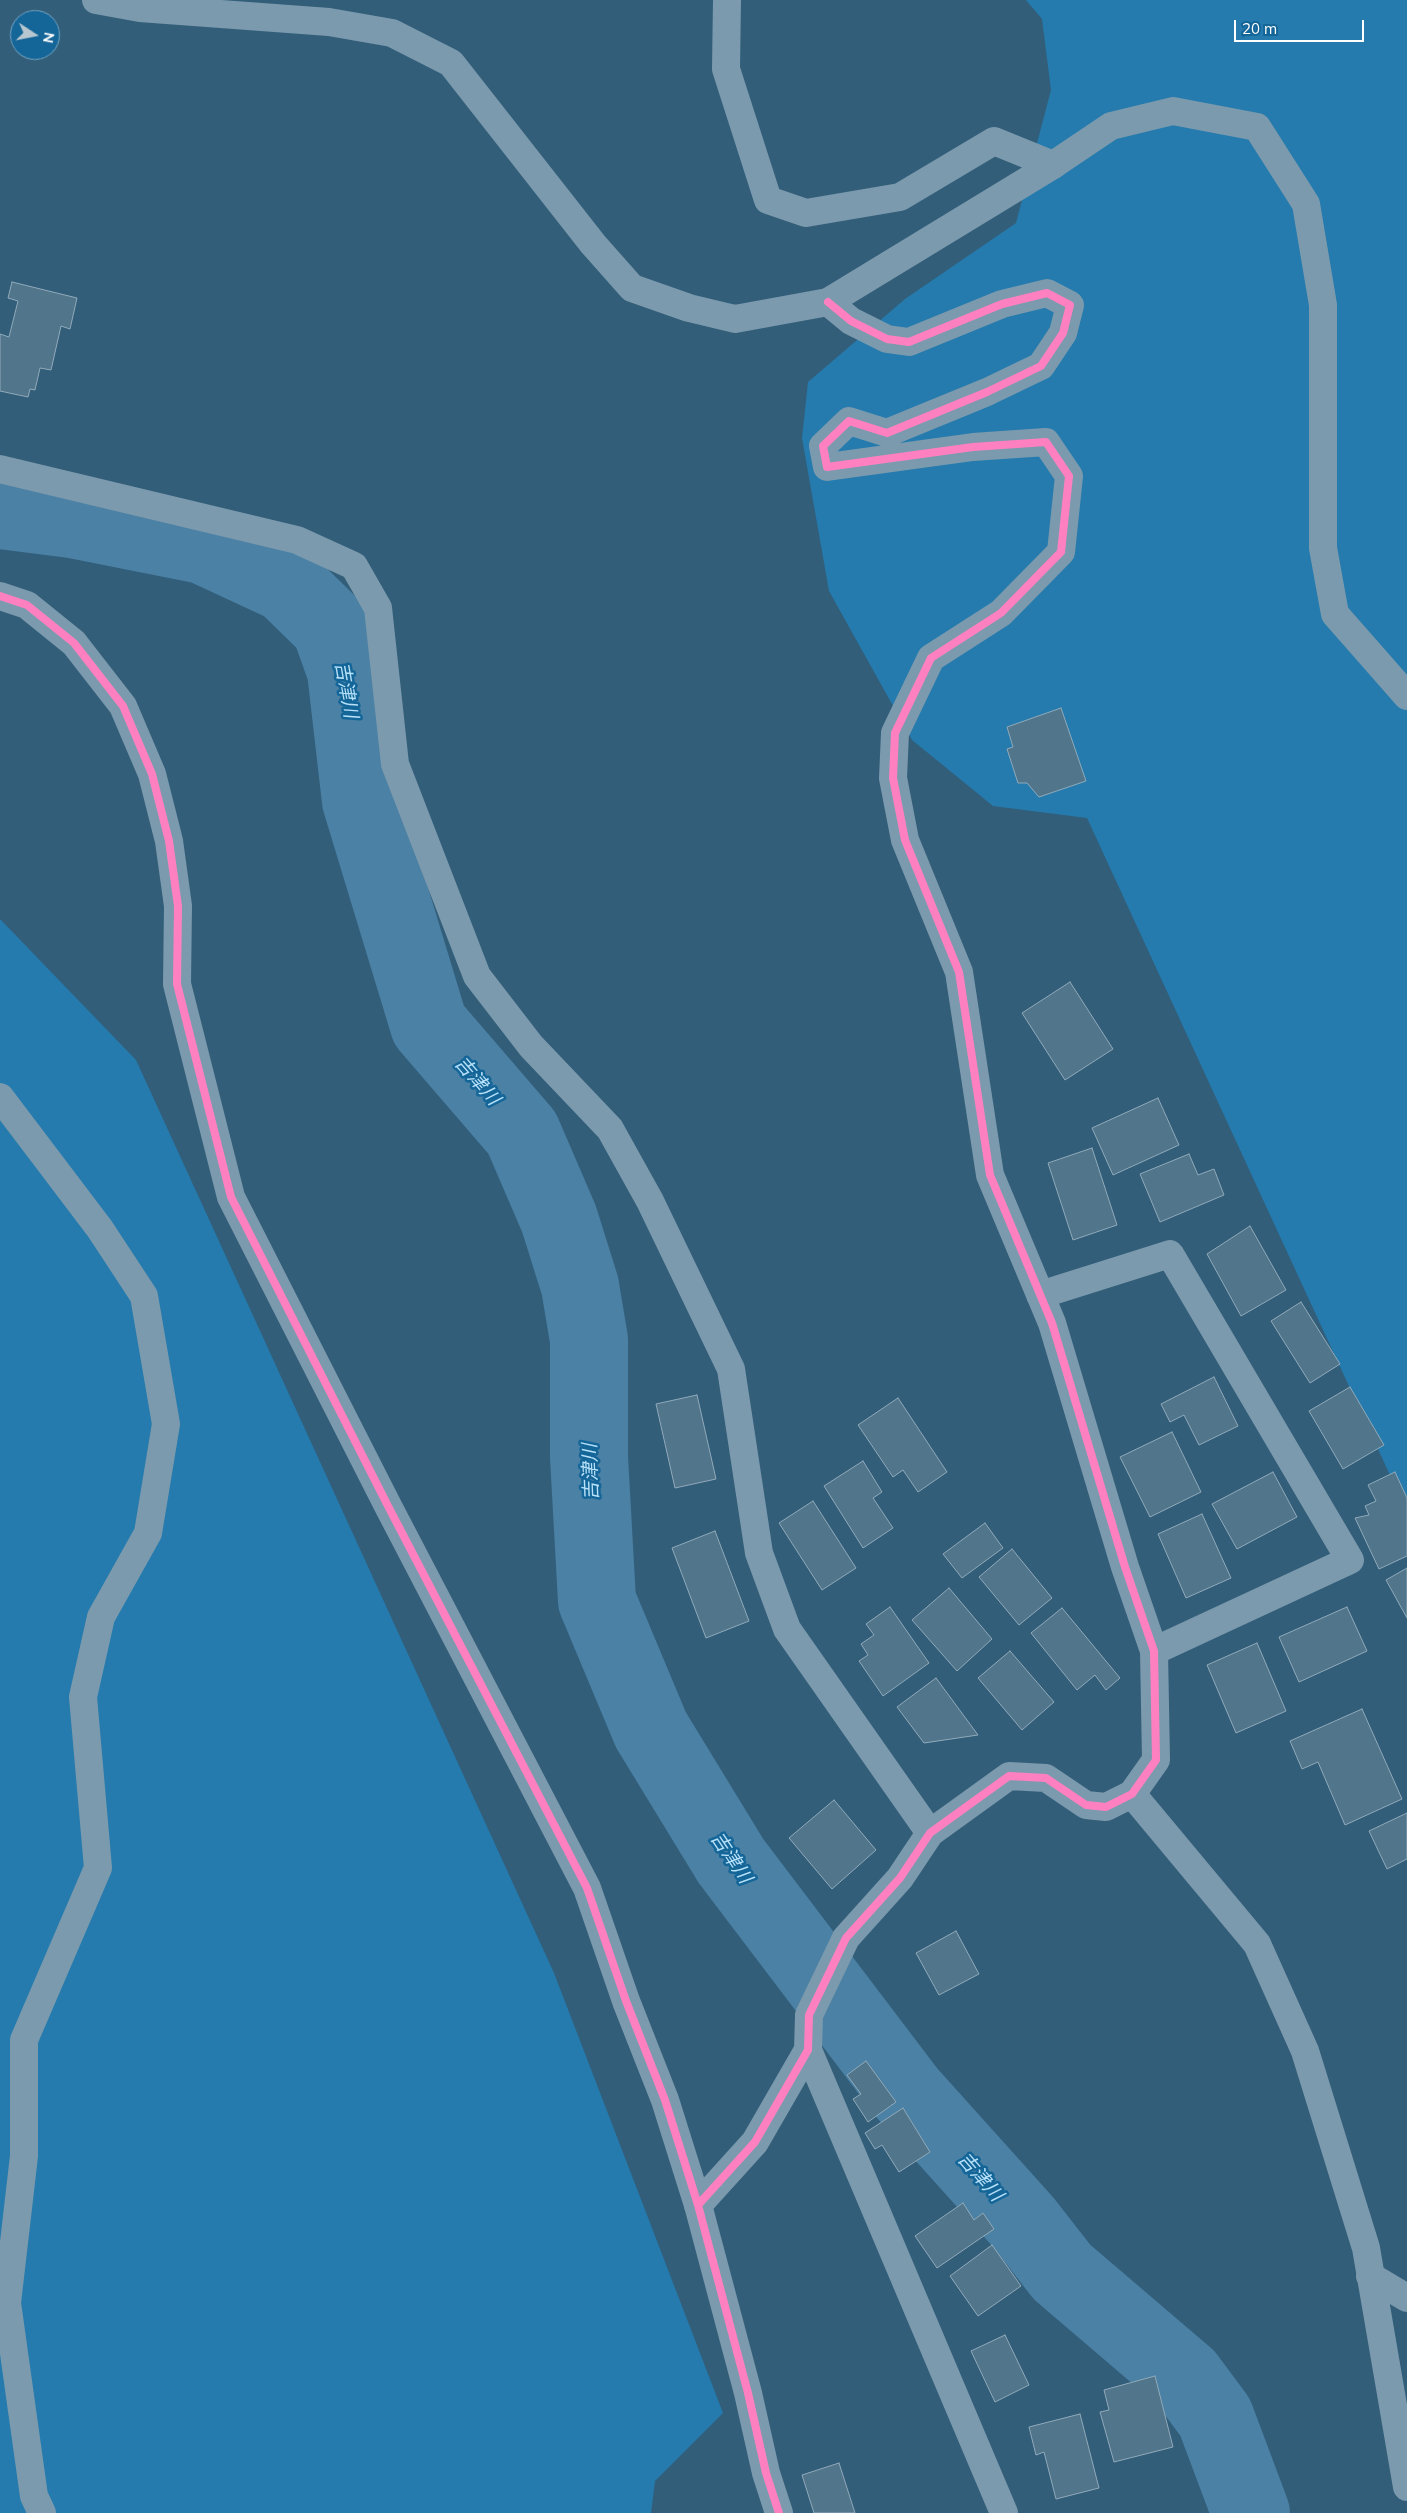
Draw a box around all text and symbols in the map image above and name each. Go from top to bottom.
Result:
north arrow [10,10,60,60]
scale bar [1237,10,1367,42]
text: 20 m [1242,19,1277,38]
text: N [39,31,59,45]
water label: 吉津川 [330,660,362,720]
water label: 吉津川 [450,1052,504,1110]
water label: 吉津川 [579,1443,603,1501]
water label: 吉津川 [706,1828,756,1888]
water label: 吉津川 [953,2148,1007,2206]

